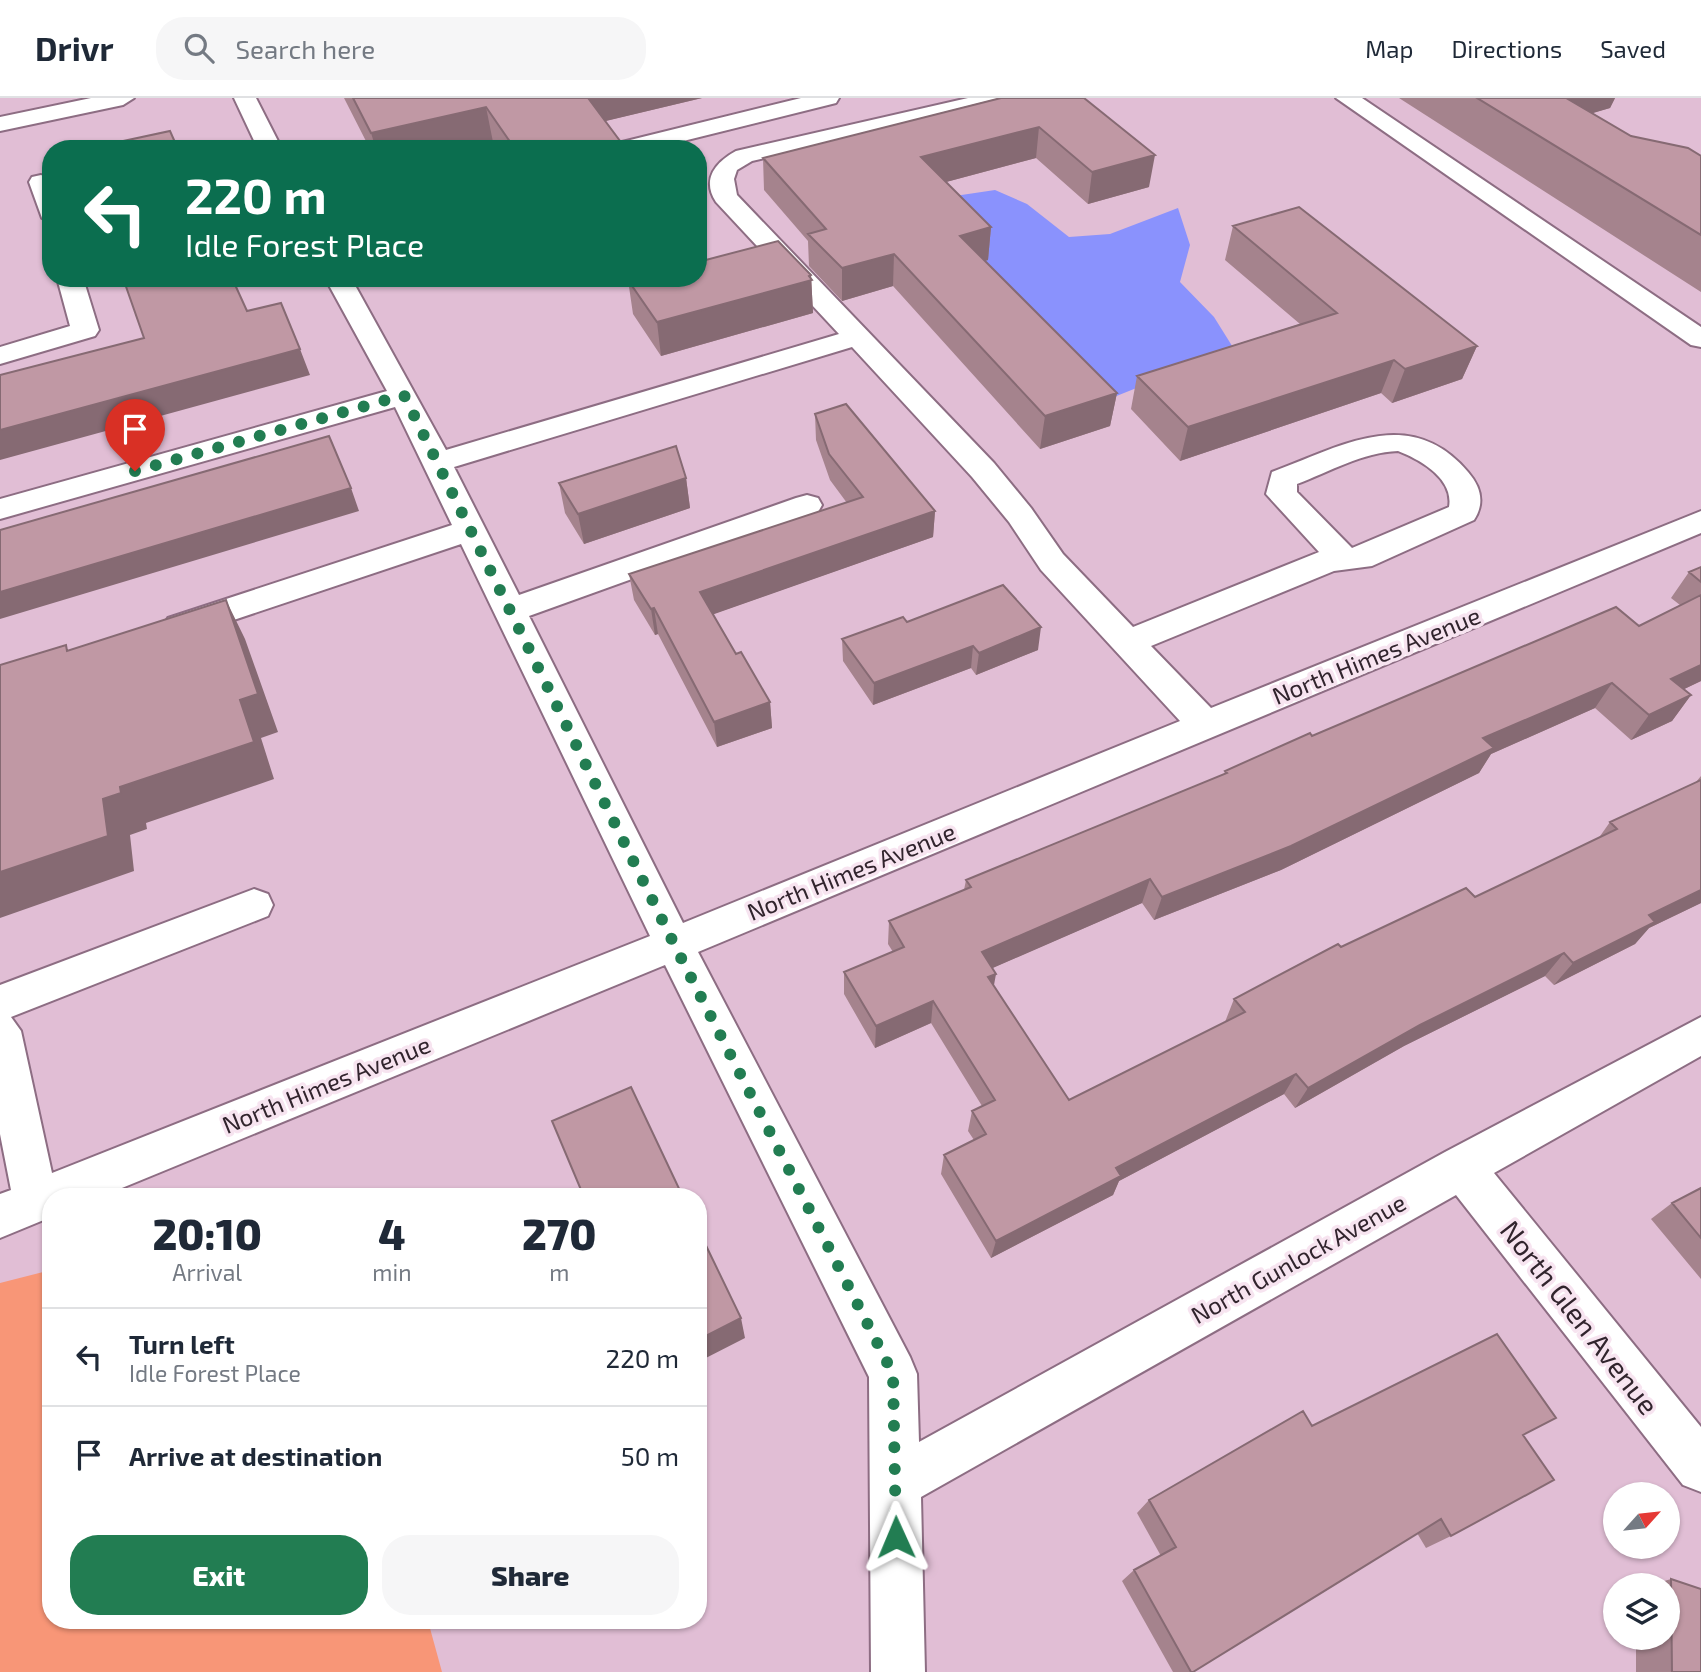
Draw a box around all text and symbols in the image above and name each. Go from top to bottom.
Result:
search box [156,17,646,80]
text: Drivr [35,28,114,68]
icon: search [180,29,218,67]
text: Search here [236,33,375,64]
text: Map [1365,34,1413,63]
text: Directions [1451,34,1562,63]
text: Saved [1600,34,1666,63]
text: 220 m [185,165,327,224]
icon: left [70,168,161,259]
text: Idle Forest Place [185,225,424,263]
pin [105,399,165,471]
icon: arrive [116,410,154,448]
street label: North Himes Avenue [1268,600,1484,710]
street label: North Himes Avenue [743,816,959,926]
street label: North Himes Avenue [218,1029,434,1139]
street label: North Gunlock Avenue [1186,1187,1410,1329]
text: 20:10 [153,1208,262,1258]
text: 4 [378,1208,406,1258]
text: 270 [522,1208,596,1258]
street label: North Glen Avenue [1494,1213,1666,1421]
text: Arrival [172,1258,242,1286]
text: min [372,1258,412,1286]
text: m [549,1258,569,1286]
text: Turn left [129,1328,235,1359]
icon: left [70,1338,108,1376]
text: 220 m [606,1342,679,1373]
text: Idle Forest Place [129,1359,301,1387]
icon: arrive [70,1436,108,1474]
text: Arrive at destination [129,1440,382,1471]
text: 50 m [621,1440,679,1471]
north arrow [1603,1482,1680,1559]
map controls [1603,1482,1680,1650]
position arrow [859,1500,933,1574]
button: Exit [70,1535,368,1615]
button: Share [382,1535,679,1615]
button: layers [1603,1573,1680,1650]

